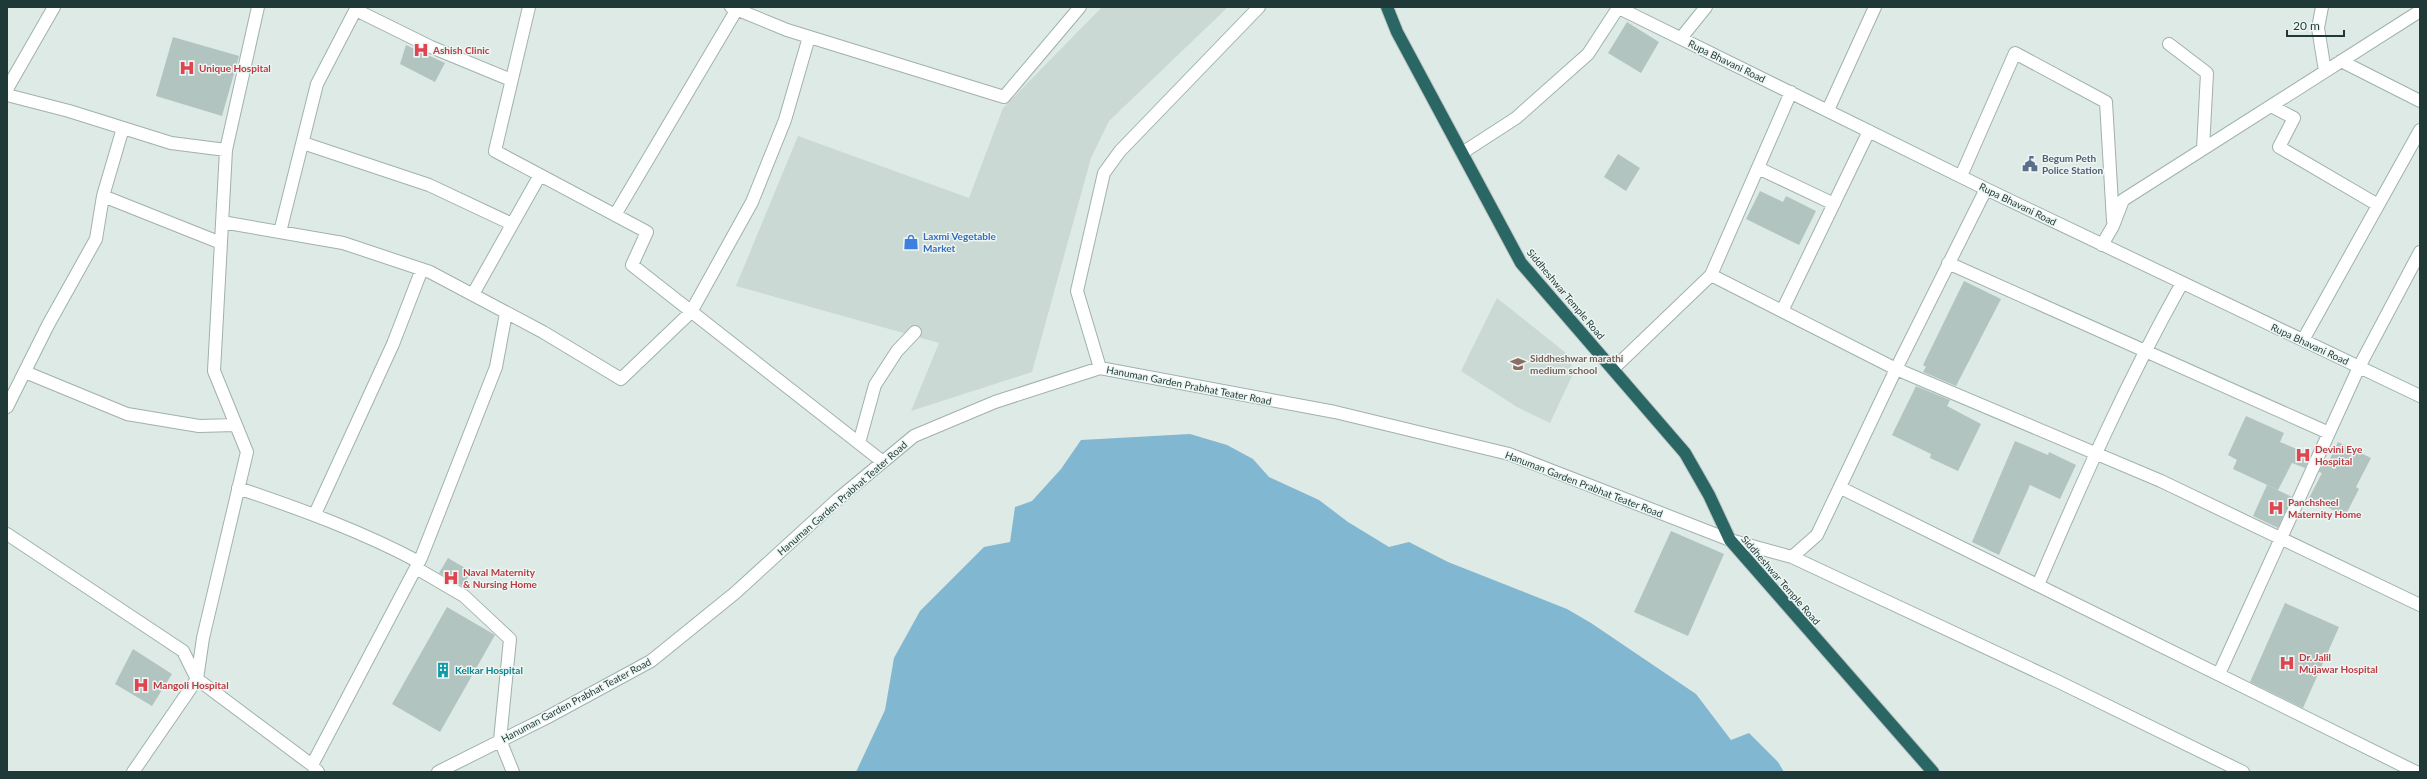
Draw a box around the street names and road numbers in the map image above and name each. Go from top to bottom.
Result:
street label: Rupa Bhavani Road [1686,37,1768,85]
street label: Rupa Bhavani Road [1977,180,2059,228]
street label: Siddheshwar Temple Road [1525,246,1607,342]
street label: Rupa Bhavani Road [2269,321,2351,367]
street label: Hanuman Garden Prabhat Teater Road [1105,363,1273,407]
street label: Hanuman Garden Prabhat Teater Road [775,438,909,558]
street label: Hanuman Garden Prabhat Teater Road [1503,448,1665,520]
street label: Siddheshwar Temple Road [1739,533,1823,627]
street label: Hanuman Garden Prabhat Teater Road [499,655,653,745]

